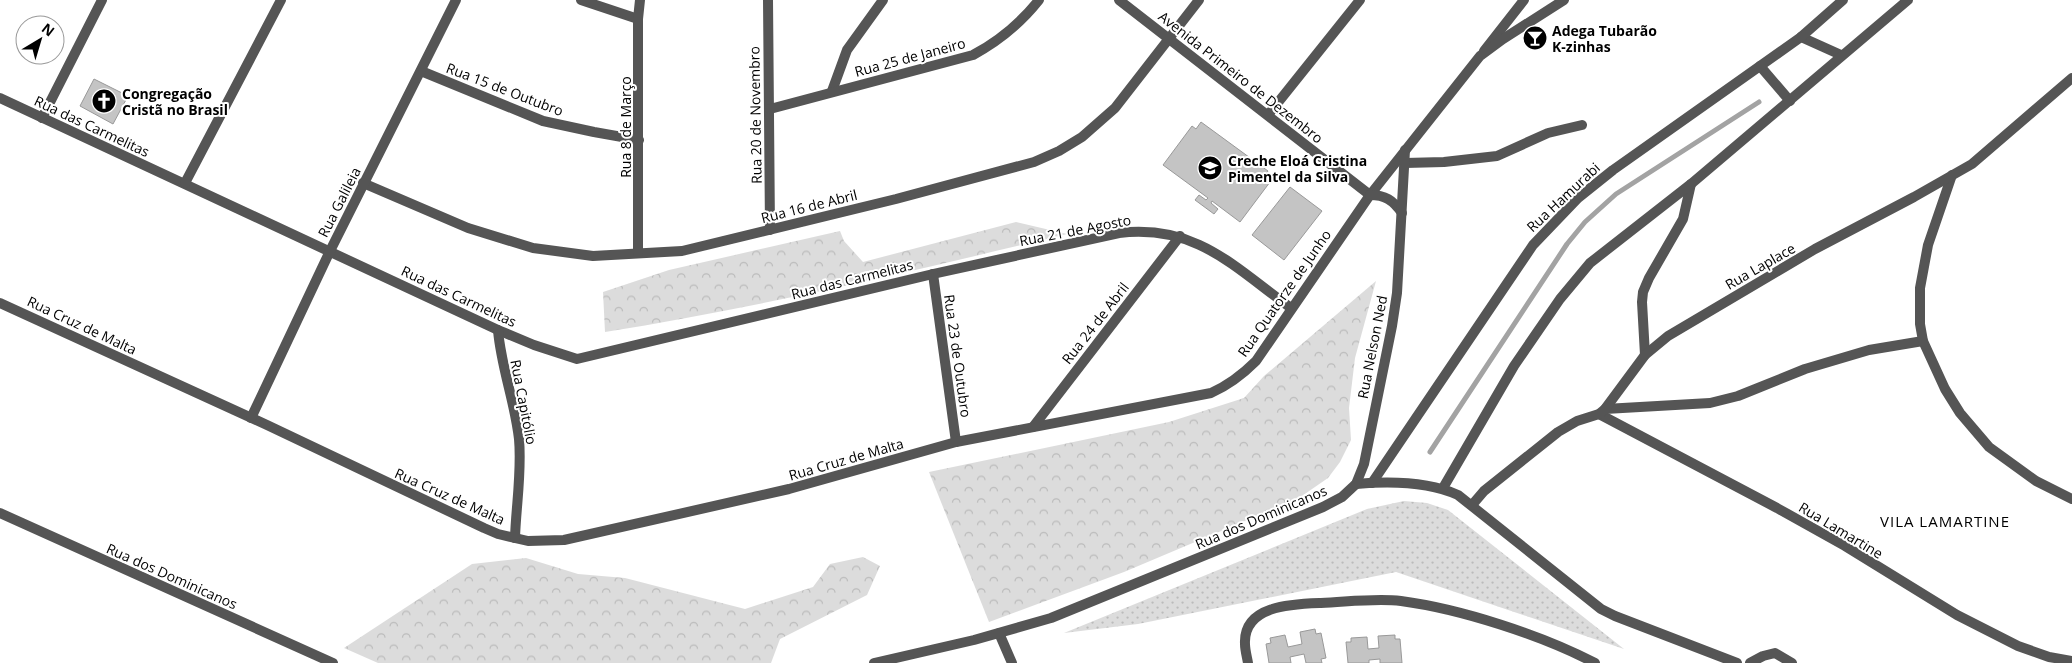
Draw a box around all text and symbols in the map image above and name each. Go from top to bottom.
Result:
street label: Avenida Primeiro de Dezembro [1155,7,1327,147]
north arrow [15,15,65,65]
text: N [38,18,59,40]
place label: Adega Tubarão K-zinhas [1552,21,1657,56]
bar icon: Adega Tubarão K-zinhas [1522,25,1548,51]
street label: Rua 25 de Janeiro [852,33,968,81]
street label: Rua 20 de Novembro [744,46,766,184]
street label: Rua 15 de Outubro [444,58,566,120]
street label: Rua 8 de Março [616,76,635,178]
place label: Congregação Cristã no Brasil [122,84,228,119]
church icon: Congregação Cristã no Brasil [91,88,117,114]
street label: Rua das Carmelitas [31,91,153,161]
place label: Creche Eloá Cristina Pimentel da Silva [1228,151,1367,186]
school or university icon: Creche Eloá Cristina Pimentel da Silva [1197,155,1223,181]
street label: Rua Hamurabi [1522,158,1604,236]
street label: Rua Galileia [313,164,365,240]
street label: Rua 16 de Abril [759,185,859,227]
street label: Rua 21 de Agosto [1018,210,1132,250]
street label: Rua Quatorze de Junho [1233,226,1335,360]
street label: Rua Laplace [1721,238,1799,294]
street label: Rua das Carmelitas [789,255,915,303]
street label: Rua das Carmelitas [398,261,520,331]
street label: Rua 24 de Abril [1057,278,1133,368]
street label: Rua Cruz de Malta [24,291,140,359]
street label: Rua 23 de Outubro [940,293,976,419]
street label: Rua Nelson Ned [1353,294,1391,400]
street label: Rua Capitólio [506,358,542,446]
street label: Rua Cruz de Malta [786,434,906,484]
street label: Rua Cruz de Malta [392,463,508,529]
street label: Rua dos Dominicanos [1192,481,1330,553]
street label: Rua Lamartine [1795,497,1887,563]
district label: VILA LAMARTINE [1880,511,2010,531]
street label: Rua dos Dominicanos [104,539,241,614]

